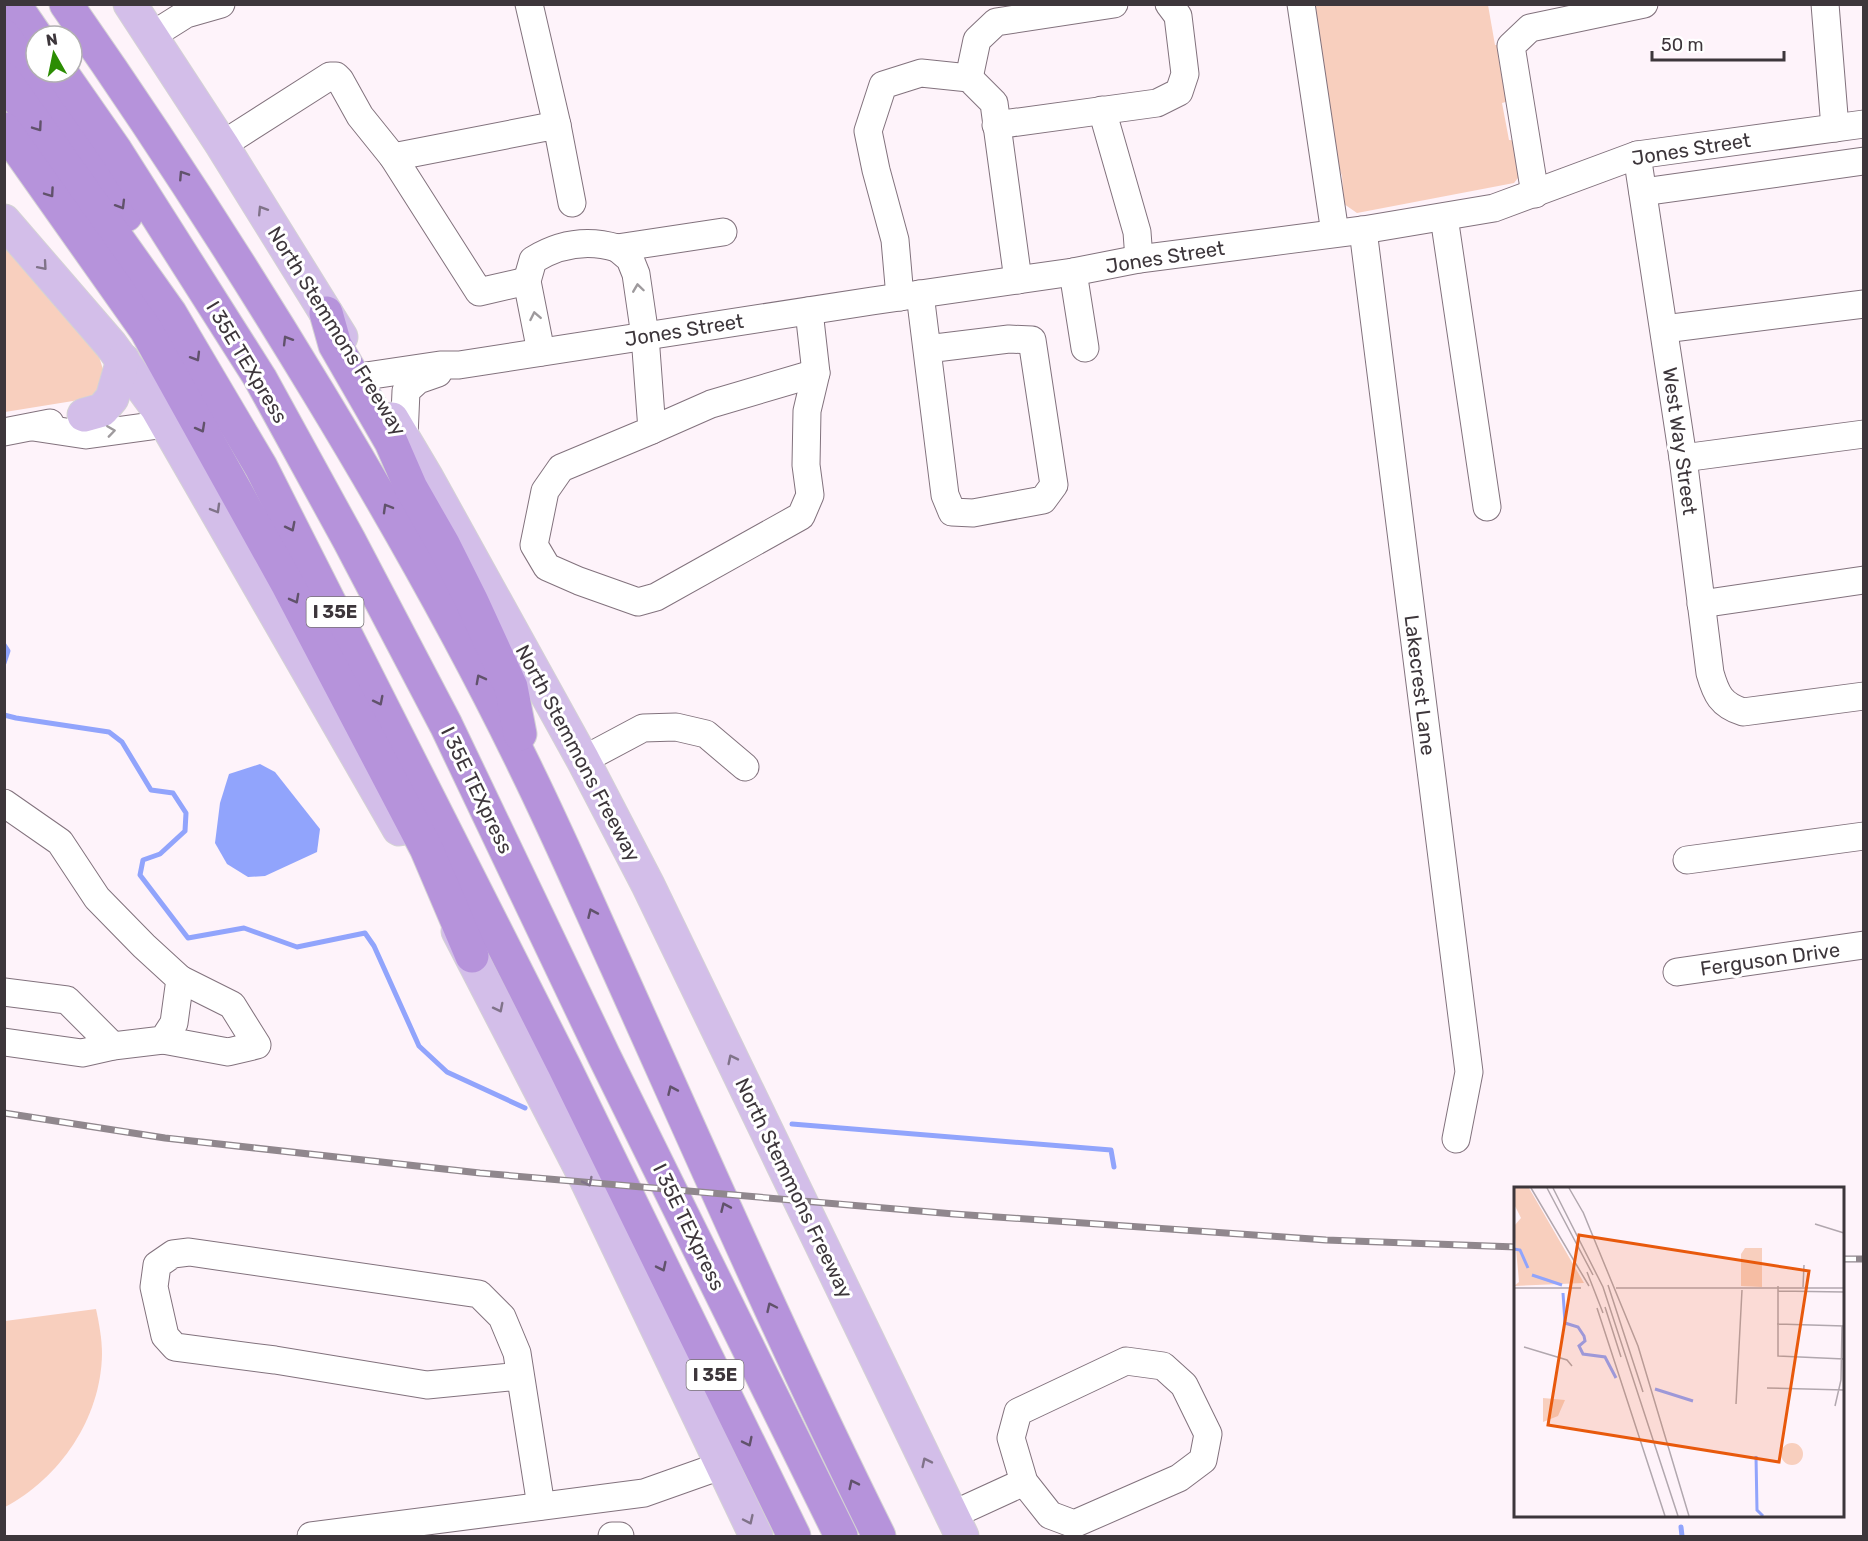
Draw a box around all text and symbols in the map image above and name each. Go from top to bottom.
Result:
north arrow [24,24,84,84]
scale bar [1652,24,1784,62]
text: N [45,29,59,50]
text: 50 m [1661,34,1704,56]
one-way arrow [31,120,42,131]
street label: Jones Street [1630,128,1753,170]
one-way arrow [179,171,190,182]
one-way arrow [43,187,54,198]
one-way arrow [113,199,125,209]
one-way arrow [258,206,270,216]
street label: North Stemmons Freeway [263,222,411,440]
street label: Jones Street [1104,236,1227,278]
one-way arrow [36,259,47,270]
one-way arrow [633,284,645,293]
street label: I 35E TEXpress [201,297,293,427]
street label: Jones Street [623,309,746,351]
one-way arrow [529,312,542,322]
one-way arrow [283,336,295,346]
one-way arrow [188,351,200,361]
street label: West Way Street [1658,366,1702,517]
one-way arrow [193,422,205,432]
one-way arrow [107,426,116,438]
one-way arrow [209,503,220,514]
one-way arrow [382,504,394,514]
one-way arrow [284,520,296,531]
one-way arrow [288,593,299,603]
road number: I 35E [306,597,364,627]
street label: Lakecrest Lane [1399,613,1441,757]
street label: North Stemmons Freeway [511,640,645,866]
one-way arrow [476,675,487,685]
one-way arrow [372,694,384,705]
street label: I 35E TEXpress [436,723,518,857]
one-way arrow [587,908,599,919]
street label: Ferguson Drive [1699,937,1841,981]
one-way arrow [492,1002,503,1013]
one-way arrow [728,1055,740,1066]
street label: North Stemmons Freeway [730,1074,858,1302]
one-way arrow [667,1086,679,1097]
street label: I 35E TEXpress [648,1160,730,1294]
one-way arrow [580,1176,592,1187]
inset map [1514,1187,1844,1517]
one-way arrow [720,1203,732,1214]
one-way arrow [655,1260,666,1271]
one-way arrow [766,1303,778,1314]
road number: I 35E [686,1360,744,1390]
one-way arrow [740,1435,752,1446]
one-way arrow [922,1458,934,1469]
one-way arrow [849,1480,860,1490]
one-way arrow [741,1513,753,1524]

